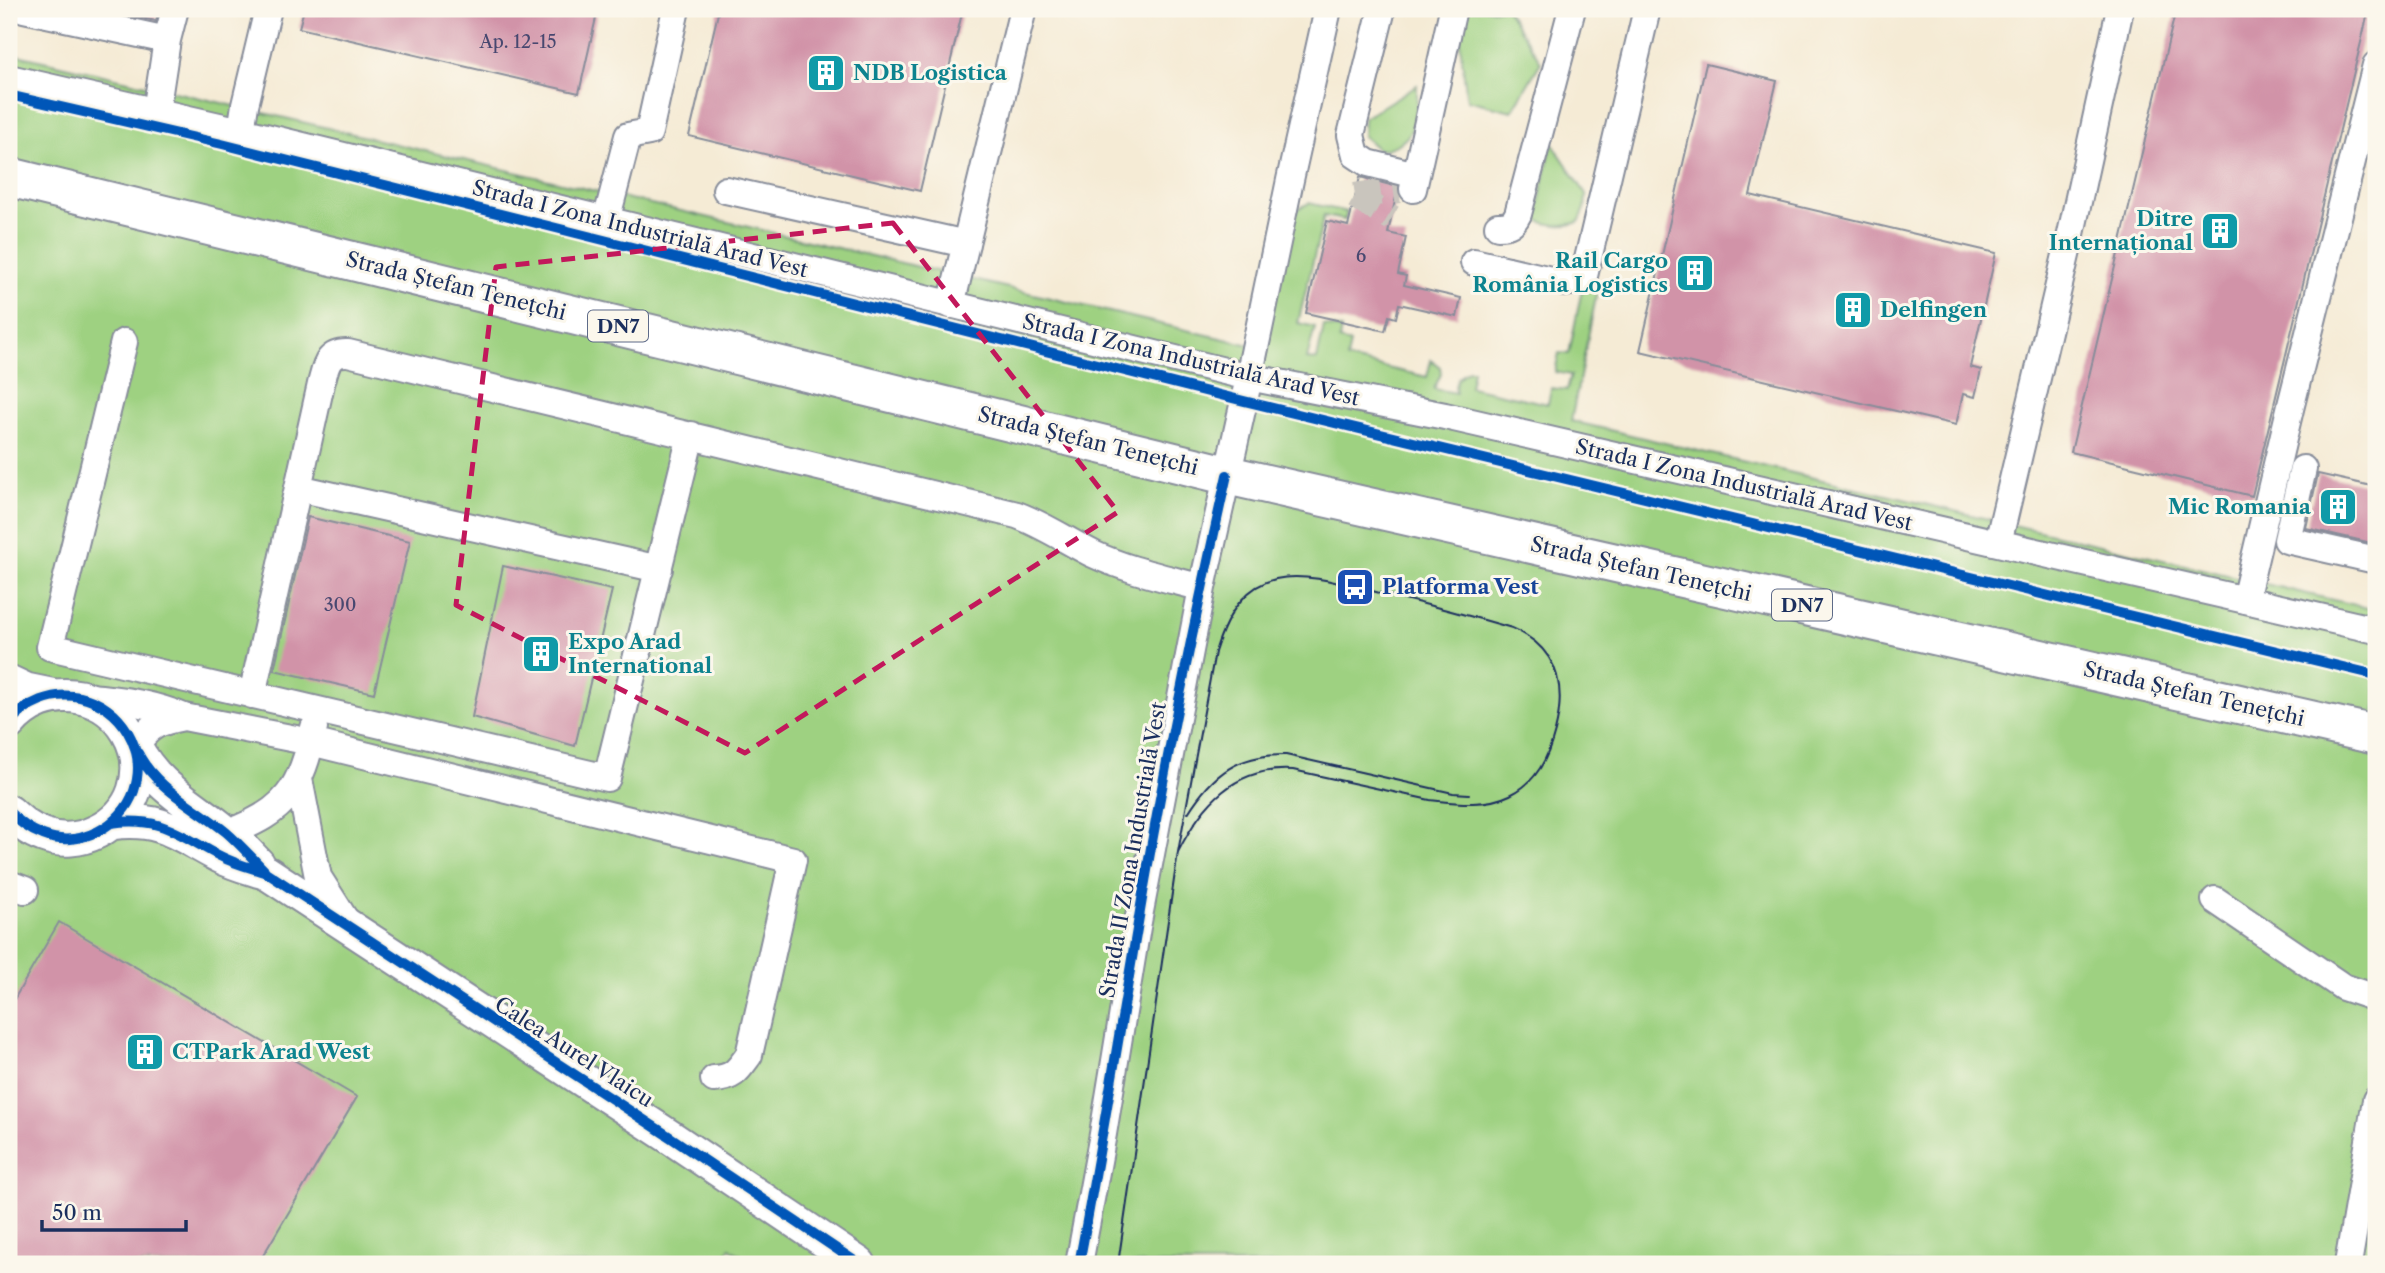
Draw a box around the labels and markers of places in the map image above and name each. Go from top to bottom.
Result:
building icon: NDB Logistica [805,52,847,94]
place label: NDB Logistica [853,60,1008,85]
place label: Ditre Internațional [2049,206,2193,256]
building icon: Ditre Internațional [2199,210,2241,252]
place label: Rail Cargo România Logistics [1472,248,1668,297]
building icon: Rail Cargo România Logistics [1674,252,1716,294]
building icon: Delfingen [1832,289,1874,331]
place label: Delfingen [1880,297,1988,322]
building icon: Mic Romania [2317,486,2359,528]
place label: Mic Romania [2168,494,2312,519]
bus stop icon: Platforma Vest [1334,566,1376,608]
place label: Platforma Vest [1382,574,1539,599]
place label: Expo Arad International [568,629,712,678]
building icon: Expo Arad International [520,633,562,675]
building icon: CTPark Arad West [124,1031,166,1073]
place label: CTPark Arad West [172,1039,371,1064]

